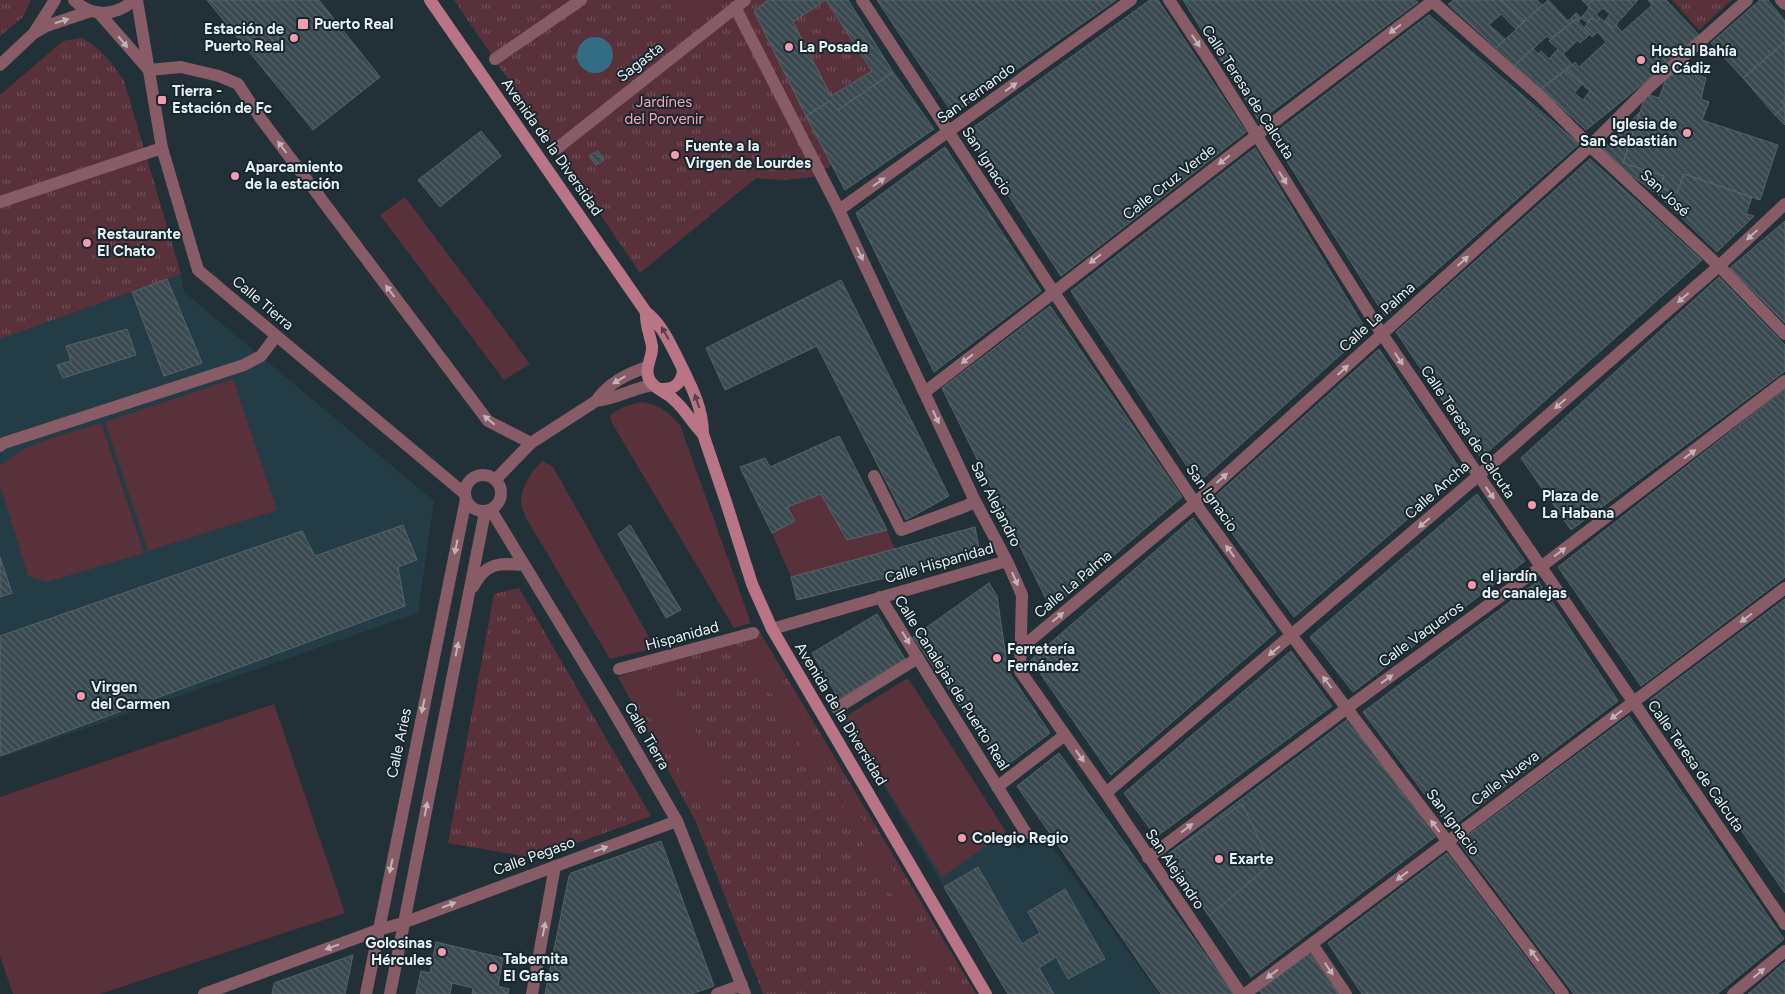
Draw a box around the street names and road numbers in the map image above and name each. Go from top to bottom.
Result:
street label: Calle Teresa de Calcuta [1198,22,1298,162]
street label: Sagasta [613,38,667,86]
street label: San Fernando [933,58,1019,127]
street label: Avenida de la Diversidad [498,75,606,219]
street label: San Ignacio [958,123,1016,199]
street label: Calle Cruz Verde [1119,140,1219,224]
street label: San José [1637,166,1693,220]
street label: Calle Tierra [229,272,297,334]
street label: Calle La Palma [1335,278,1419,356]
street label: Calle Teresa de Calcuta [1417,362,1519,502]
street label: Calle Ancha [1401,457,1473,523]
street label: San Alejandro [967,458,1025,550]
street label: San Ignacio [1182,461,1242,535]
street label: Calle Hispanidad [883,539,995,587]
street label: Calle La Palma [1030,546,1116,622]
street label: Calle Canalejas de Puerto Real [891,592,1013,774]
street label: Calle Vaqueros [1375,597,1467,671]
street label: Hispanidad [643,618,721,654]
street label: Avenida de la Diversidad [791,639,891,789]
street label: Calle Teresa de Calcuta [1644,697,1748,835]
street label: Calle Tierra [621,699,673,773]
street label: Calle Aries [383,706,415,780]
street label: Calle Nueva [1468,747,1542,809]
street label: San Ignacio [1422,785,1484,859]
street label: San Alejandro [1141,825,1209,913]
street label: Calle Pegaso [491,833,578,879]

